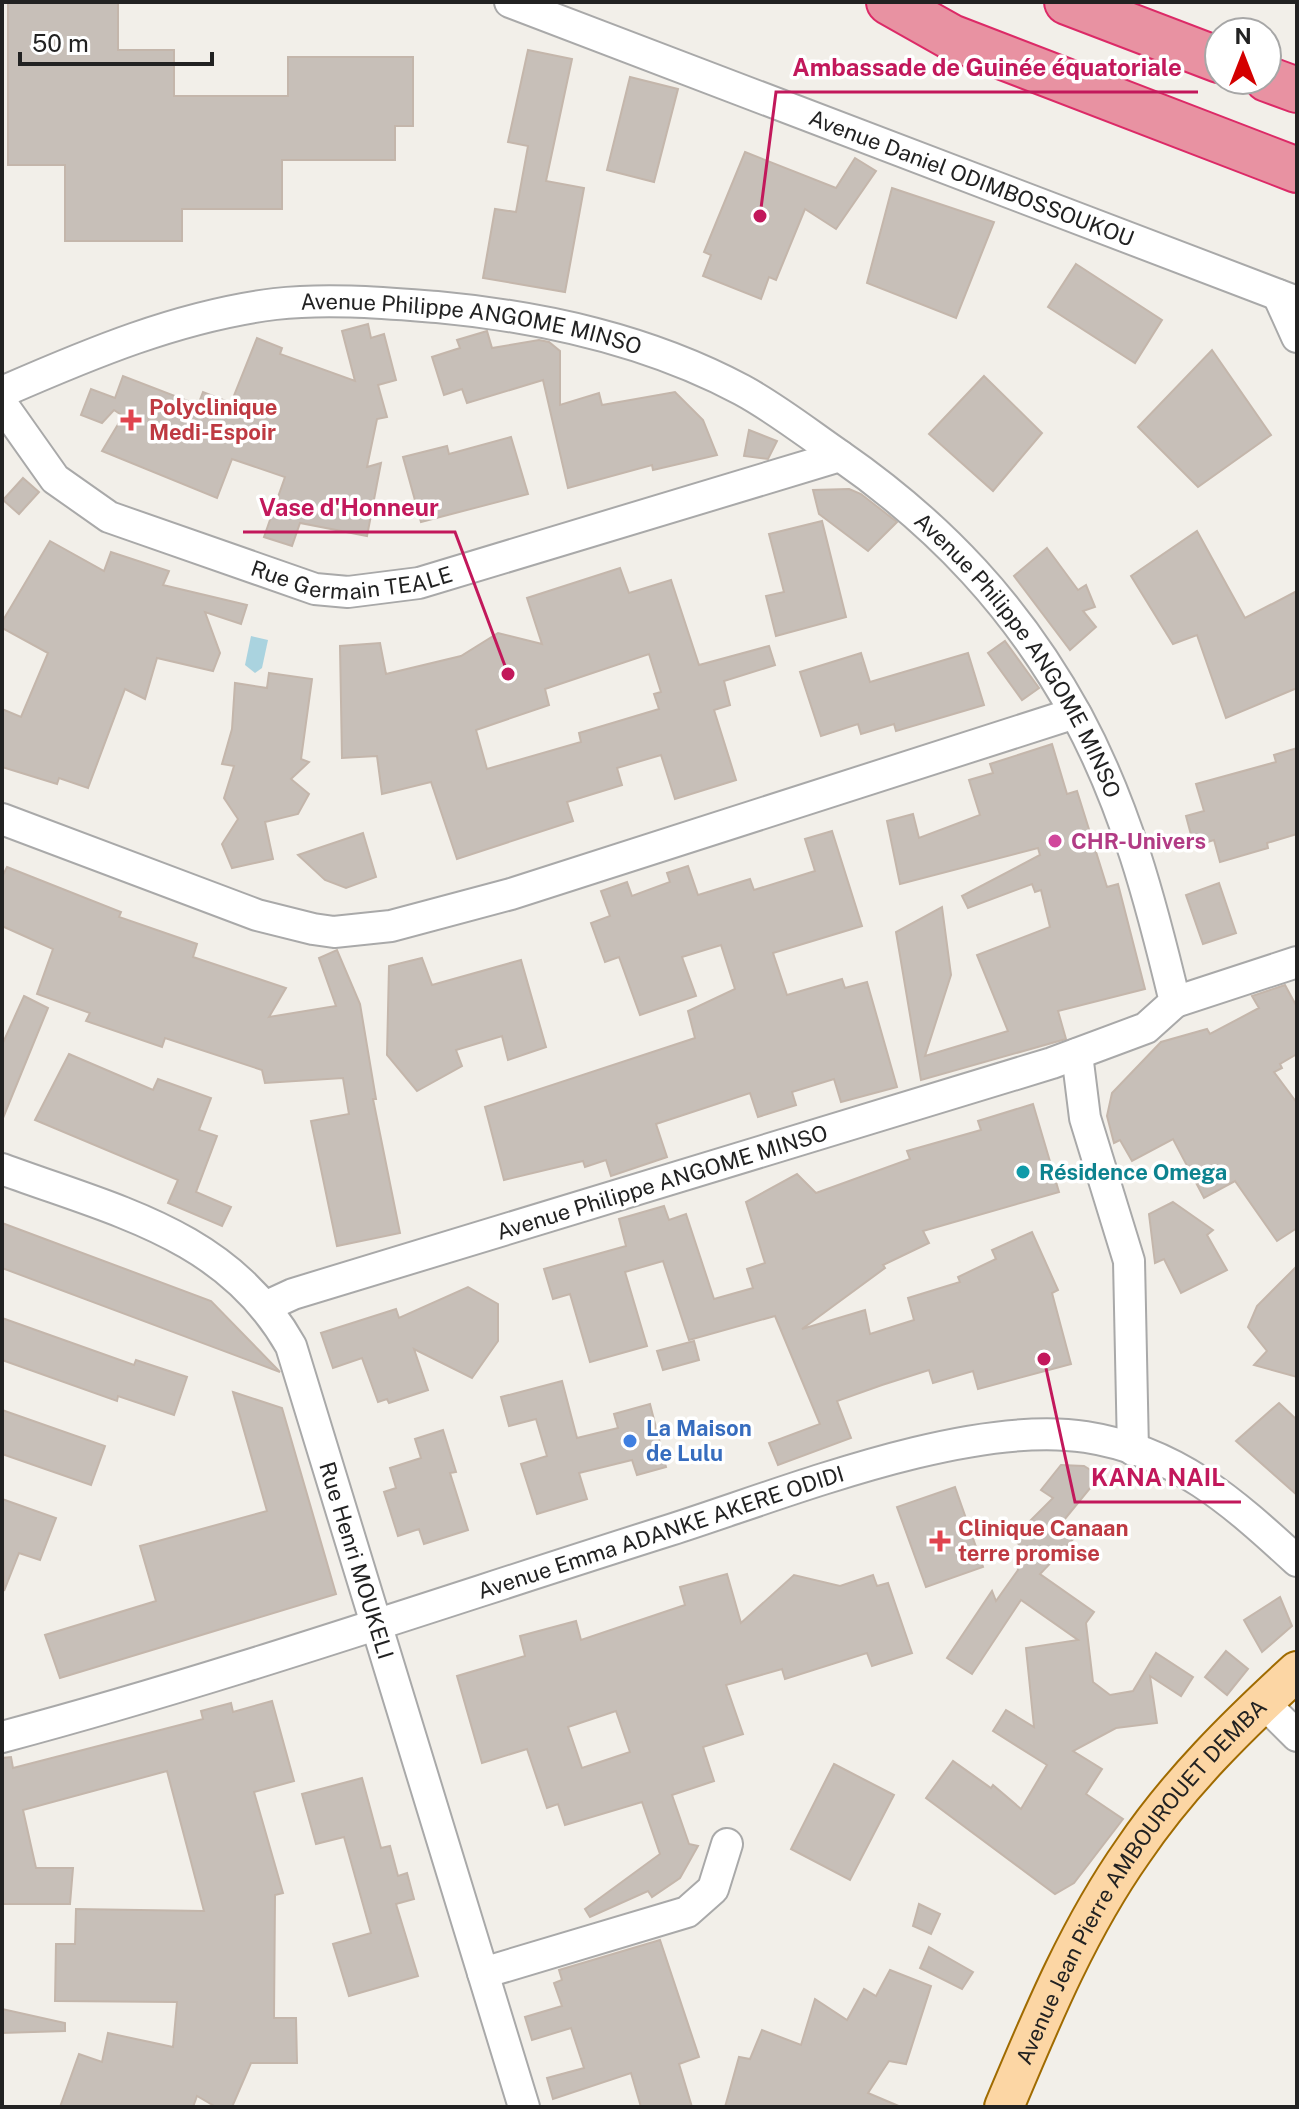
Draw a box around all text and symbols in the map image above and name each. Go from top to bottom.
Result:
scale bar [20,16,212,66]
north arrow [1203,16,1283,96]
text: N [1234,23,1252,49]
text: 50 m [32,29,89,57]
callout: Ambassade de Guinée équatoriale [776,44,1198,92]
text: Ambassade de Guinée équatoriale [792,53,1182,81]
street label: Avenue Daniel ODIMBOSSOUKOU [805,104,1138,252]
street label: Avenue Philippe ANGOME MINSO [300,288,645,360]
place label: Polyclinique Medi-Espoir [149,394,277,445]
marker: Polyclinique Medi-Espoir [120,409,142,431]
callout: Vase d'Honneur [243,484,455,532]
text: Vase d'Honneur [259,493,439,521]
street label: Avenue Philippe ANGOME MINSO [909,507,1126,802]
street label: Rue Germain TEALE [247,555,455,605]
place label: CHR-Univers [1071,828,1206,854]
marker: CHR-Univers [1046,832,1064,850]
street label: Avenue Philippe ANGOME MINSO [493,1119,831,1245]
place label: Résidence Omega [1039,1159,1227,1185]
marker: Résidence Omega [1014,1163,1032,1181]
place label: La Maison de Lulu [646,1415,752,1466]
marker: La Maison de Lulu [621,1432,639,1450]
callout: KANA NAIL [1075,1454,1241,1502]
street label: Rue Henri MOUKELI [314,1459,399,1662]
street label: Avenue Emma ADANKE AKERE ODIDI [474,1460,847,1604]
text: KANA NAIL [1091,1463,1225,1491]
place label: Clinique Canaan terre promise [958,1515,1129,1566]
marker: Clinique Canaan terre promise [929,1530,951,1552]
street label: Avenue Jean Pierre AMBOUROUET DEMBA [1010,1694,1272,2068]

